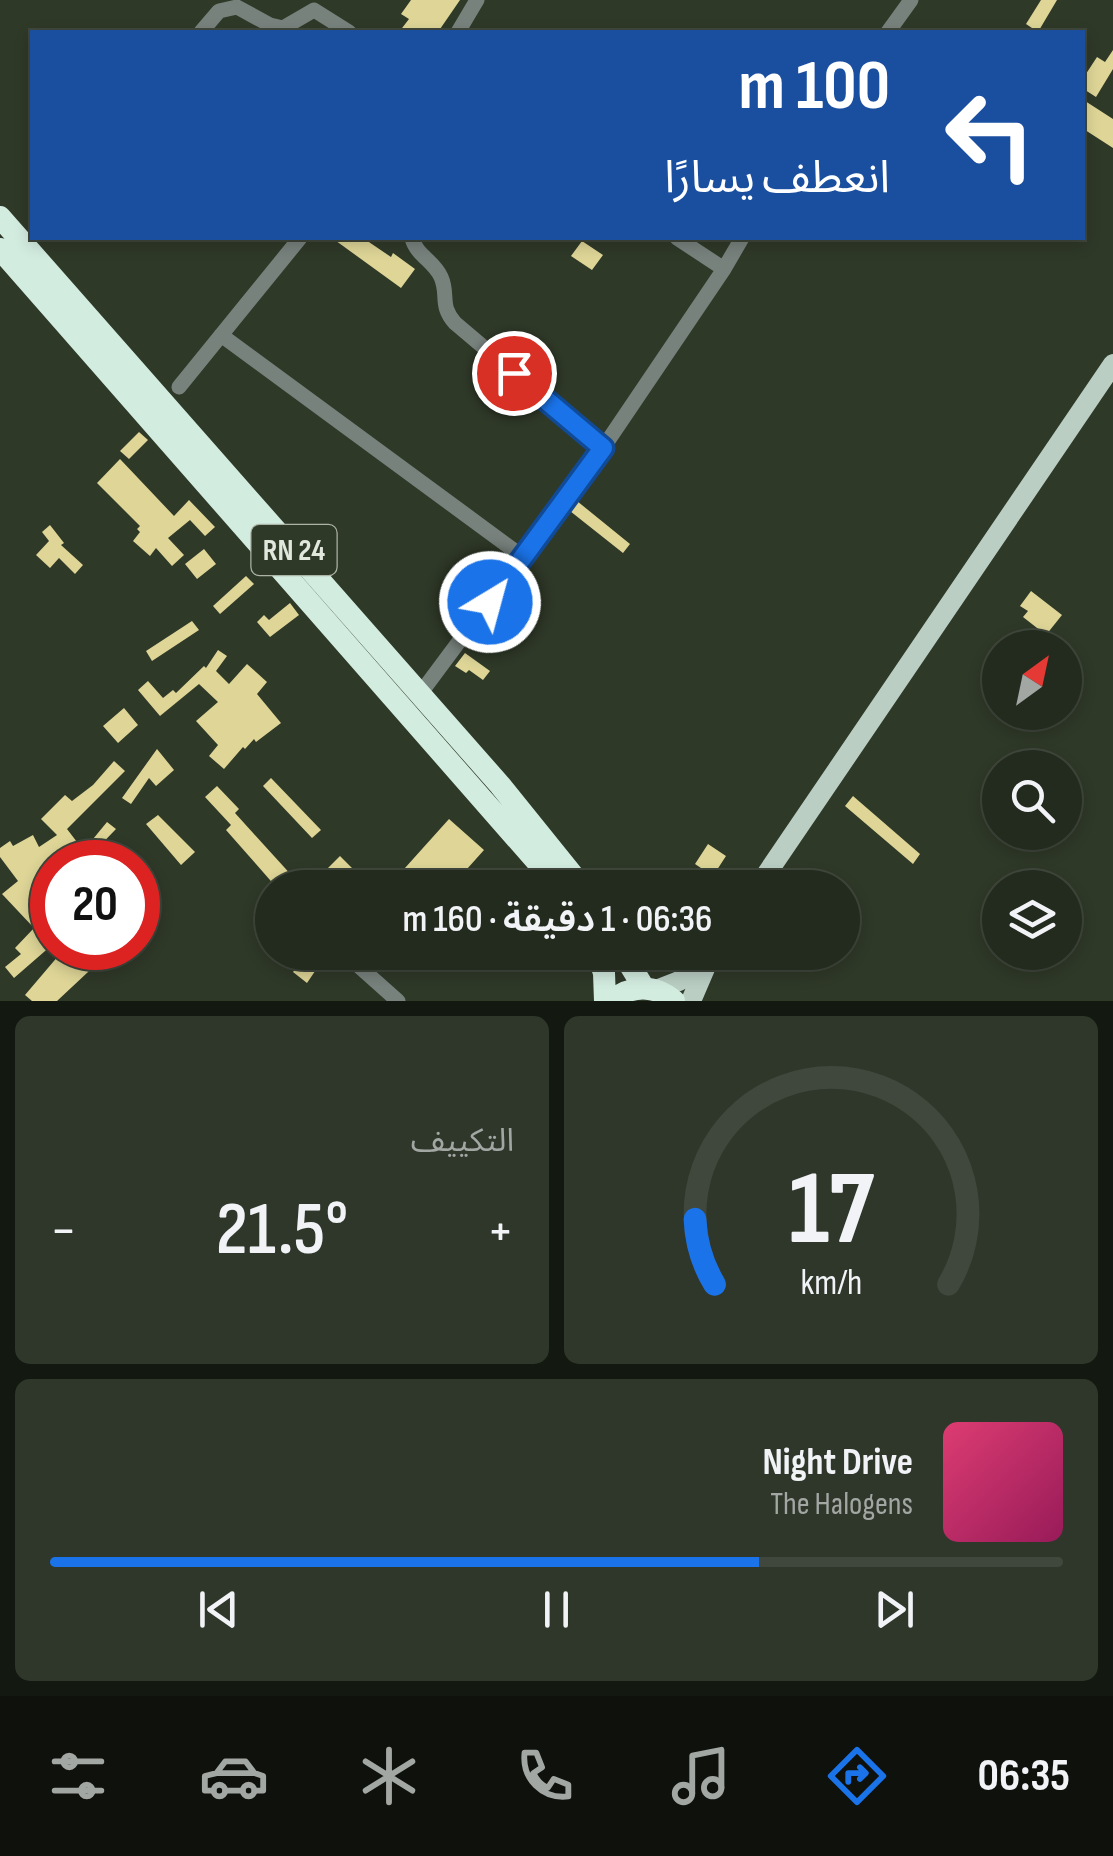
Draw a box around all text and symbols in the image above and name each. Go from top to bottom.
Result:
text: 100 m [739,45,890,129]
icon: left [925,70,1055,200]
text: انعطف يسارًا [664,151,890,206]
pin [472,331,557,416]
icon: arrive [487,346,542,401]
road number: RN 24 [252,525,336,575]
position arrow [438,550,542,654]
north arrow [982,630,1082,730]
map controls [982,630,1082,970]
button: search [982,750,1082,850]
speed limit sign: 20 [30,840,160,970]
button: layers [982,870,1082,970]
text: 06:36 · 1 دقيقة · 160 m [403,897,712,942]
text: التكييف [411,1122,514,1161]
text: 17 [788,1148,874,1273]
text: 21.5° [216,1185,348,1276]
text: − [50,1198,77,1265]
text: + [487,1198,514,1265]
text: km/h [800,1262,862,1305]
text: Night Drive [762,1440,913,1485]
text: The Halogens [770,1485,913,1524]
icon: previous [191,1582,246,1637]
icon: pause [529,1582,584,1637]
icon: next [867,1582,922,1637]
icon: filters [43,1741,113,1811]
icon: car [199,1741,269,1811]
icon: climate [354,1741,424,1811]
icon: phone [510,1741,580,1811]
icon: music [666,1741,736,1811]
icon: directions [822,1741,892,1811]
text: 06:35 [978,1749,1070,1804]

